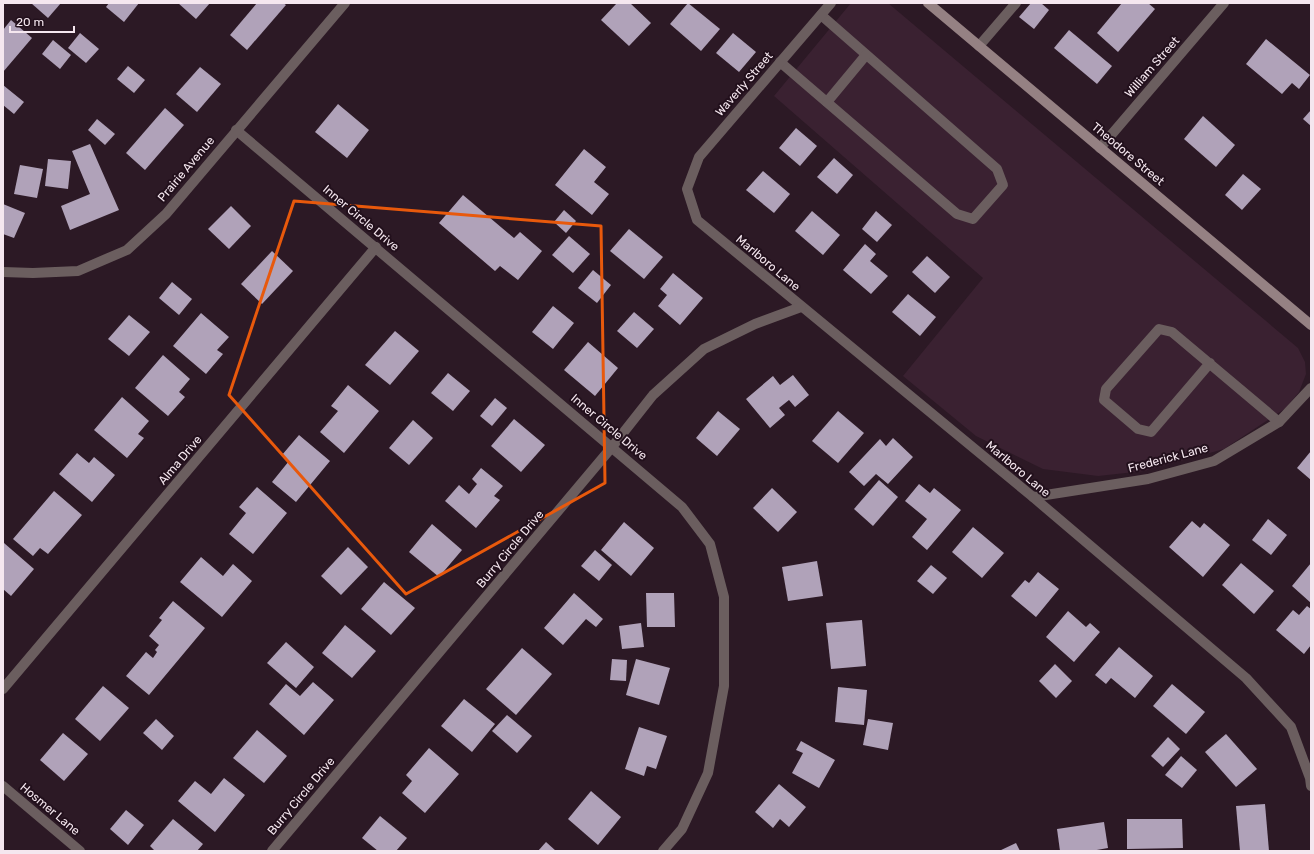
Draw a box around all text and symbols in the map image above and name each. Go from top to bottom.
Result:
scale bar [10,8,74,34]
text: 20 m [16,15,44,29]
street label: William Street [1122,33,1182,100]
street label: Waverly Street [712,49,776,119]
street label: Theodore Street [1089,120,1167,189]
street label: Prairie Avenue [155,133,217,204]
street label: Inner Circle Drive [320,182,402,254]
street label: Marlboro Lane [733,232,803,294]
street label: Inner Circle Drive [568,391,650,463]
street label: Alma Drive [155,432,205,488]
street label: Marlboro Lane [983,438,1053,500]
street label: Frederick Lane [1126,441,1210,475]
street label: Burry Circle Drive [473,507,547,591]
street label: Burry Circle Drive [264,754,338,838]
street label: Hosmer Lane [17,780,83,838]

